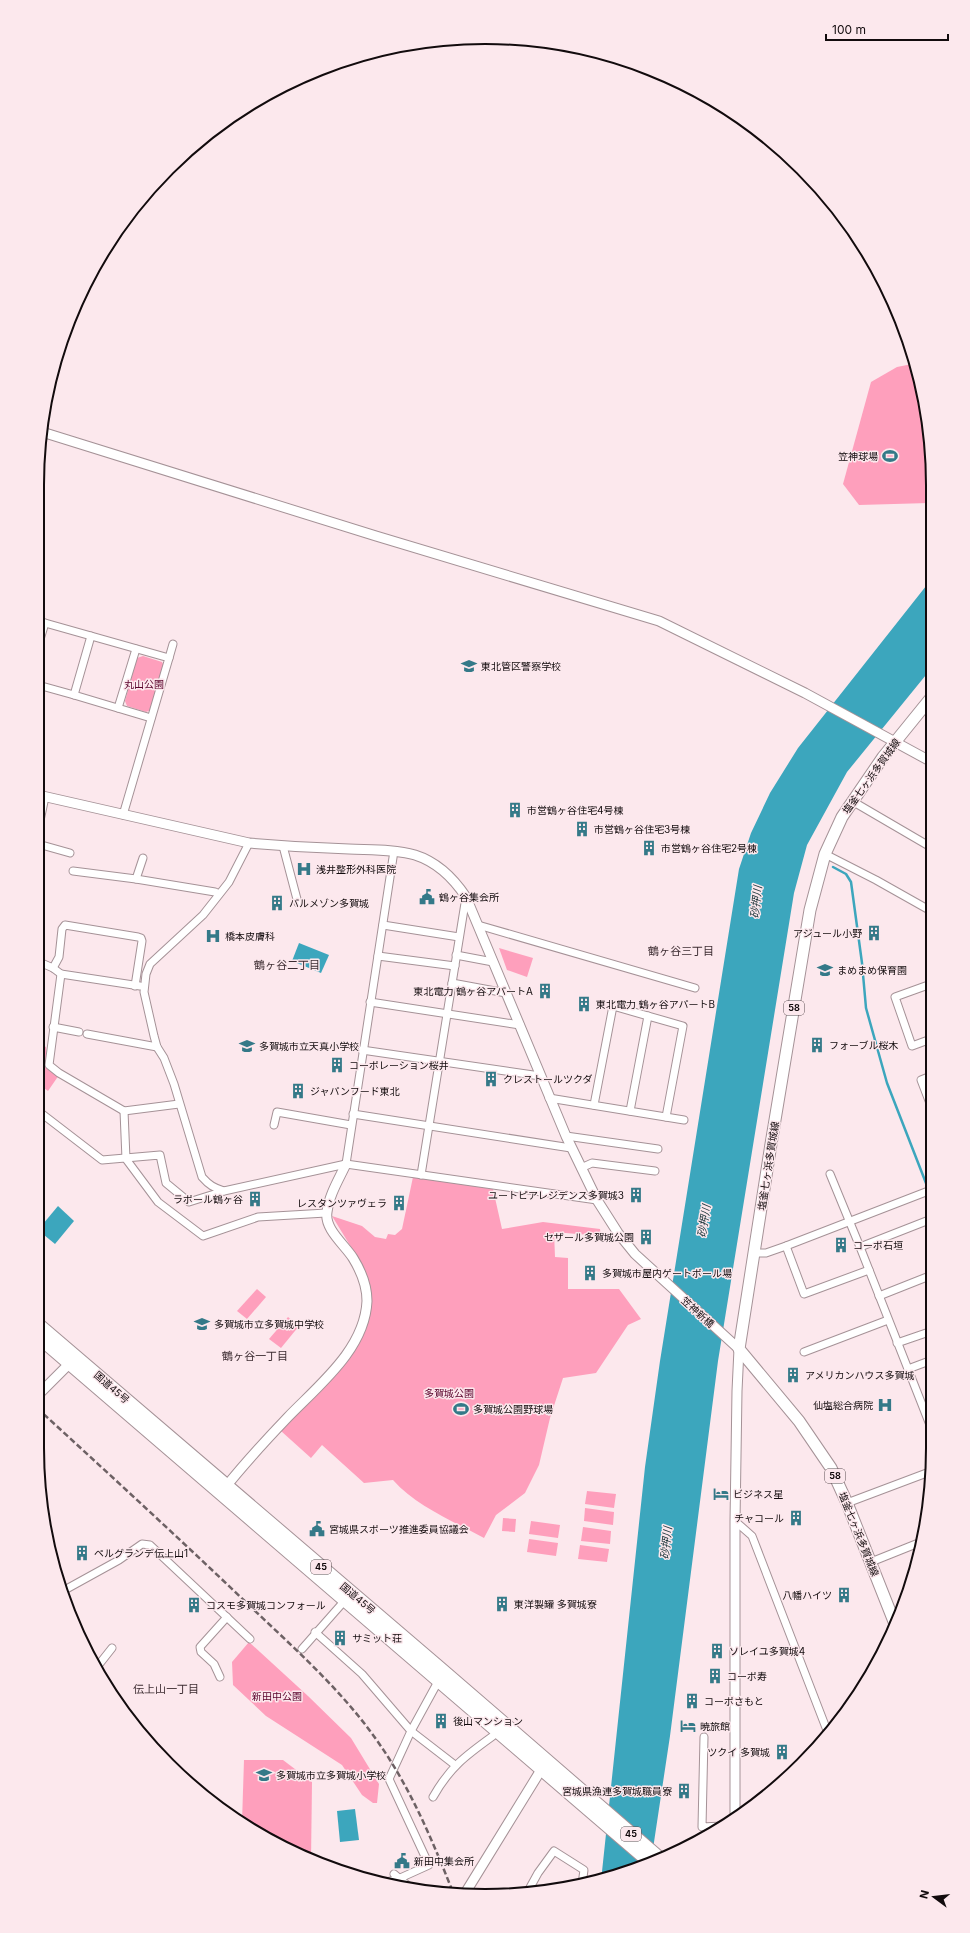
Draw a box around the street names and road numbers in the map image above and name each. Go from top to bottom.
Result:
street label: 塩釜七ヶ浜多賀城線 [840,736,902,816]
road number: 58 [784,1001,804,1015]
street label: 塩釜七ヶ浜多賀城線 [755,1121,781,1211]
street label: 笠神新橋 [679,1294,717,1330]
street label: 国道45号 [92,1369,132,1405]
road number: 58 [825,1469,845,1483]
street label: 塩釜七ヶ浜多賀城線 [837,1490,881,1578]
road number: 45 [311,1560,331,1574]
street label: 国道45号 [338,1580,378,1616]
road number: 45 [621,1827,641,1841]

